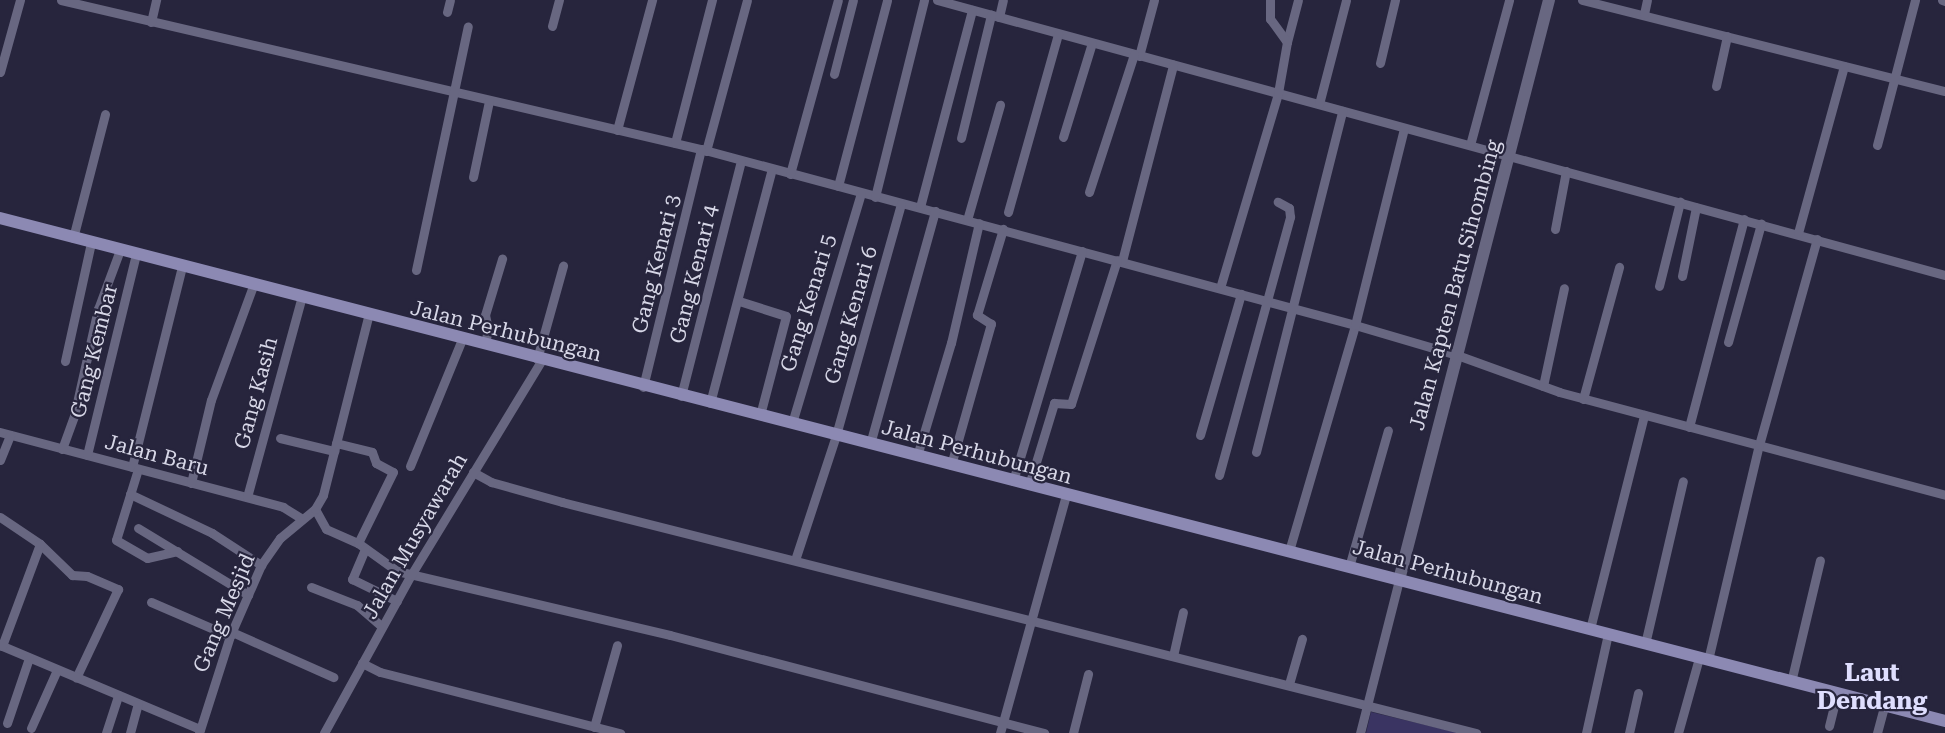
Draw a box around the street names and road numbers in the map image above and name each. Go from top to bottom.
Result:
street label: Jalan Kapten Batu Sihombing [1404,137,1506,433]
street label: Gang Kenari 3 [627,192,685,336]
street label: Gang Kenari 4 [665,202,723,346]
street label: Gang Kenari 5 [775,231,841,375]
street label: Gang Kenari 6 [819,243,883,387]
street label: Gang Kembar [65,281,123,421]
street label: Jalan Perhubungan [408,295,604,367]
street label: Gang Kasih [229,334,283,452]
street label: Jalan Perhubungan [879,414,1075,490]
street label: Jalan Baru [102,429,212,481]
street label: Jalan Musyawarah [357,449,473,623]
street label: Jalan Perhubungan [1350,534,1546,610]
street label: Gang Mesjid [188,550,260,676]

